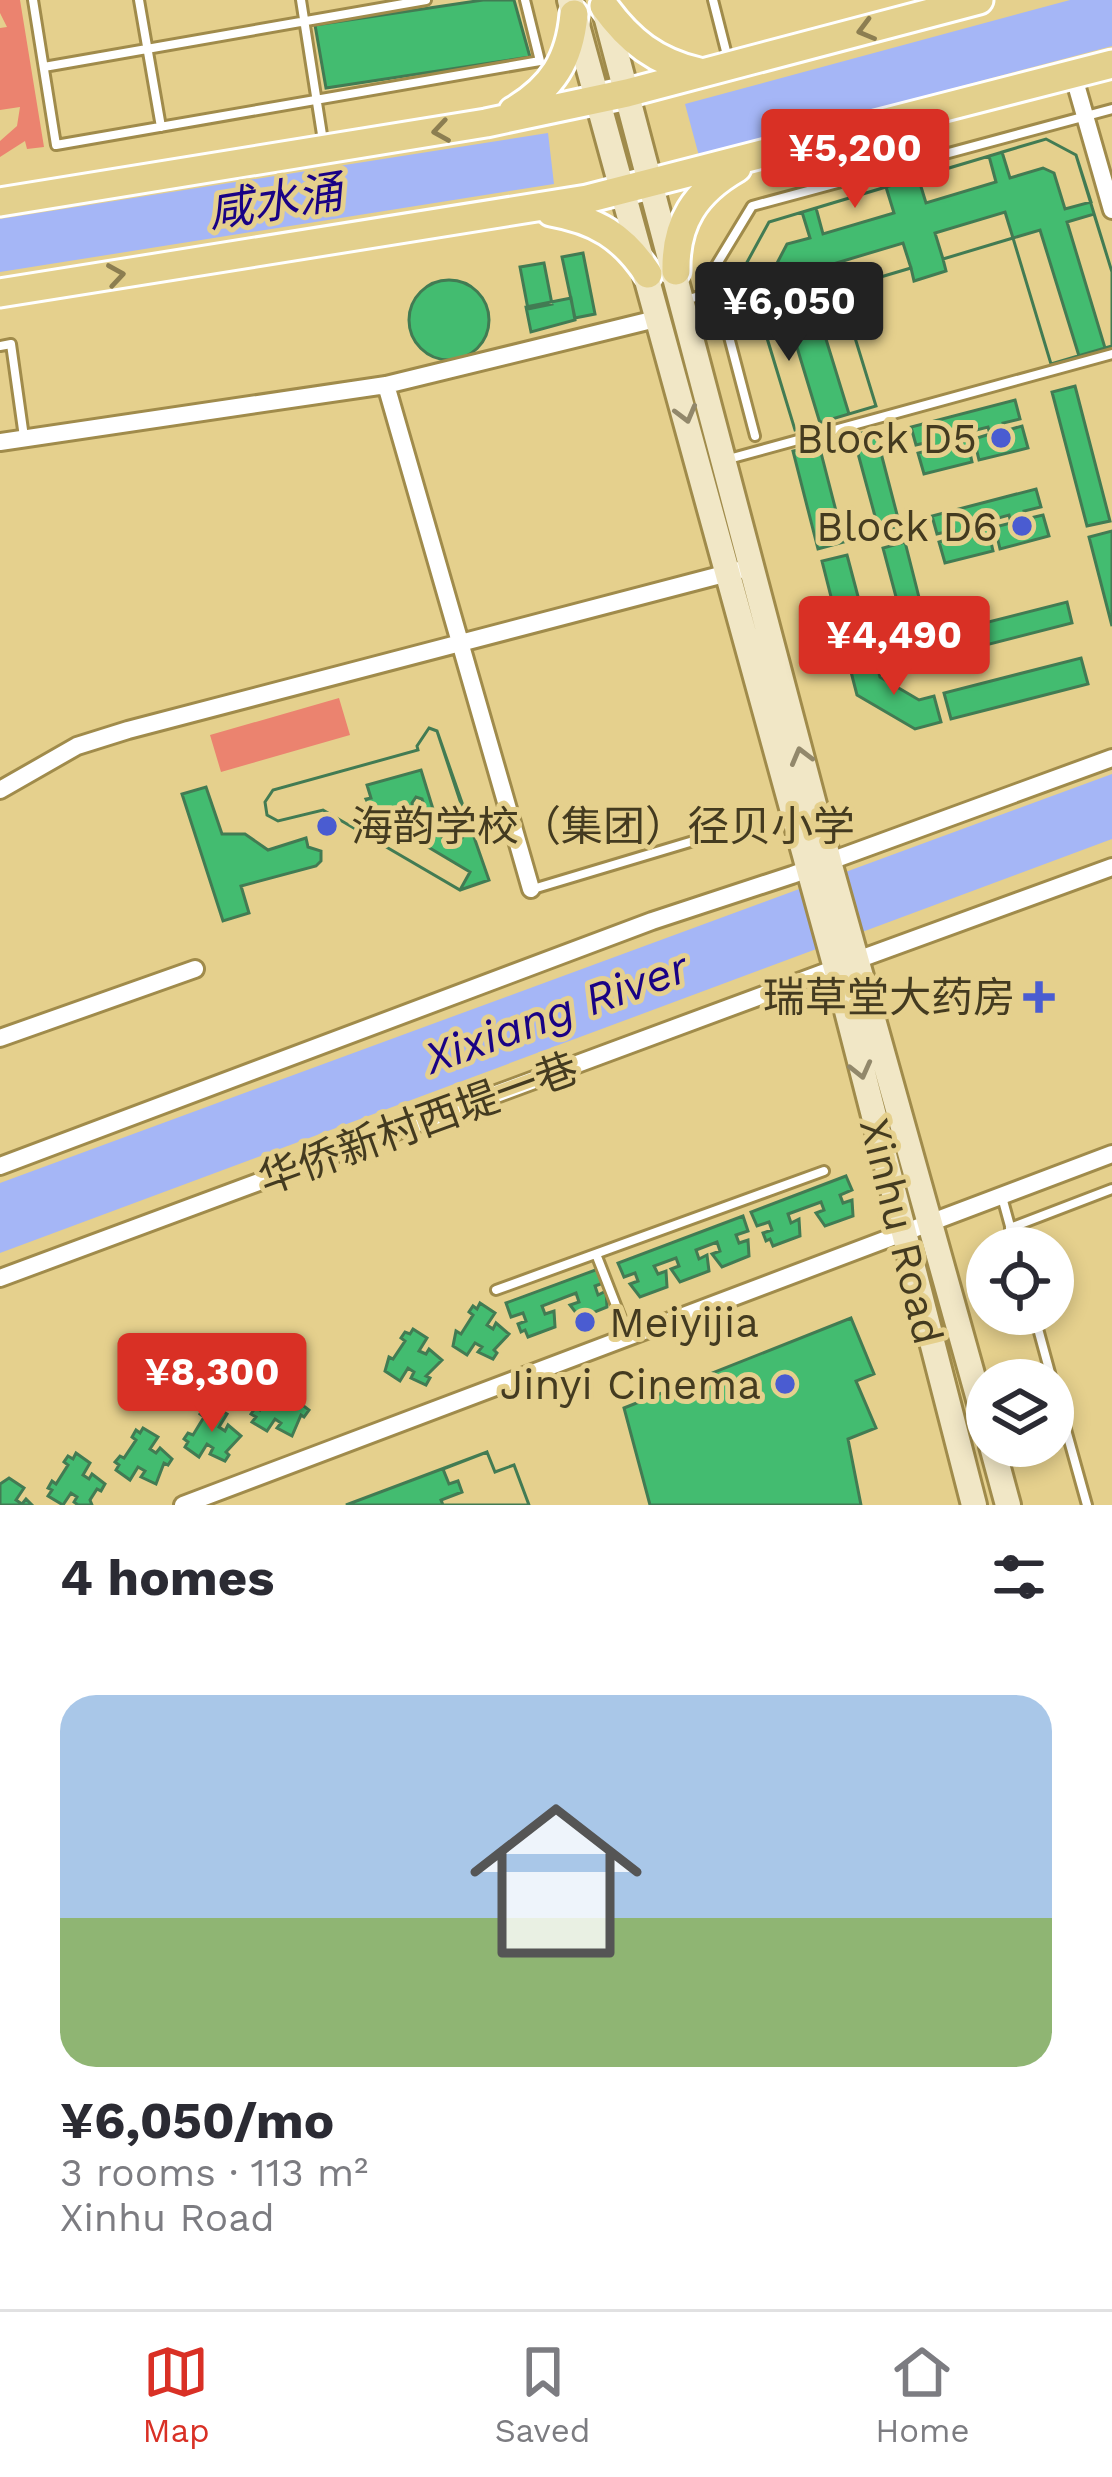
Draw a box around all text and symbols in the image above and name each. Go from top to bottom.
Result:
one-way arrow [856,16,876,41]
pin: ¥5,200 [757,109,953,211]
one-way arrow [431,117,451,142]
text: ¥5,200 [788,125,922,170]
water label: 咸水涌 [204,164,351,238]
pin: ¥6,050 [691,262,887,364]
one-way arrow [106,263,125,289]
text: ¥6,050 [722,278,856,323]
one-way arrow [672,403,697,424]
place label: Block D5 [796,414,977,463]
marker: Block D5 [988,425,1014,451]
place label: Block D6 [816,502,998,551]
marker: Block D6 [1009,513,1035,539]
pin: ¥4,490 [796,596,992,698]
text: ¥4,490 [826,612,962,657]
one-way arrow [791,746,816,767]
place label: 海韵学校（集团）径贝小学 [351,802,855,851]
marker: 海韵学校（集团）径贝小学 [314,813,340,839]
water label: Xixiang River [415,940,697,1085]
place label: 瑞草堂大药房 [763,973,1015,1022]
marker: 瑞草堂大药房 [1026,984,1052,1010]
street label: 华侨新村西堤一巷 [252,1043,584,1204]
one-way arrow [847,1059,872,1080]
street label: Xinhu Road [850,1113,953,1349]
map controls [966,1227,1074,1467]
button: locate [966,1227,1074,1335]
place label: Meiyijia [609,1298,759,1347]
marker: Meiyijia [572,1309,598,1335]
pin: ¥8,300 [114,1333,310,1435]
text: ¥8,300 [144,1349,280,1394]
button: layers [966,1359,1074,1467]
place label: Jinyi Cinema [500,1360,761,1409]
marker: Jinyi Cinema [772,1371,798,1397]
icon: filters [986,1544,1052,1610]
text: 4 homes [60,1548,274,1607]
icon: home [448,1773,664,1989]
text: ¥6,050/mo [60,2091,334,2150]
text: 3 rooms · 113 m² [60,2150,368,2195]
text: Xinhu Road [60,2195,275,2240]
tab: Map [142,2339,210,2450]
tab: Saved [495,2339,590,2450]
tab: Home [875,2339,970,2450]

